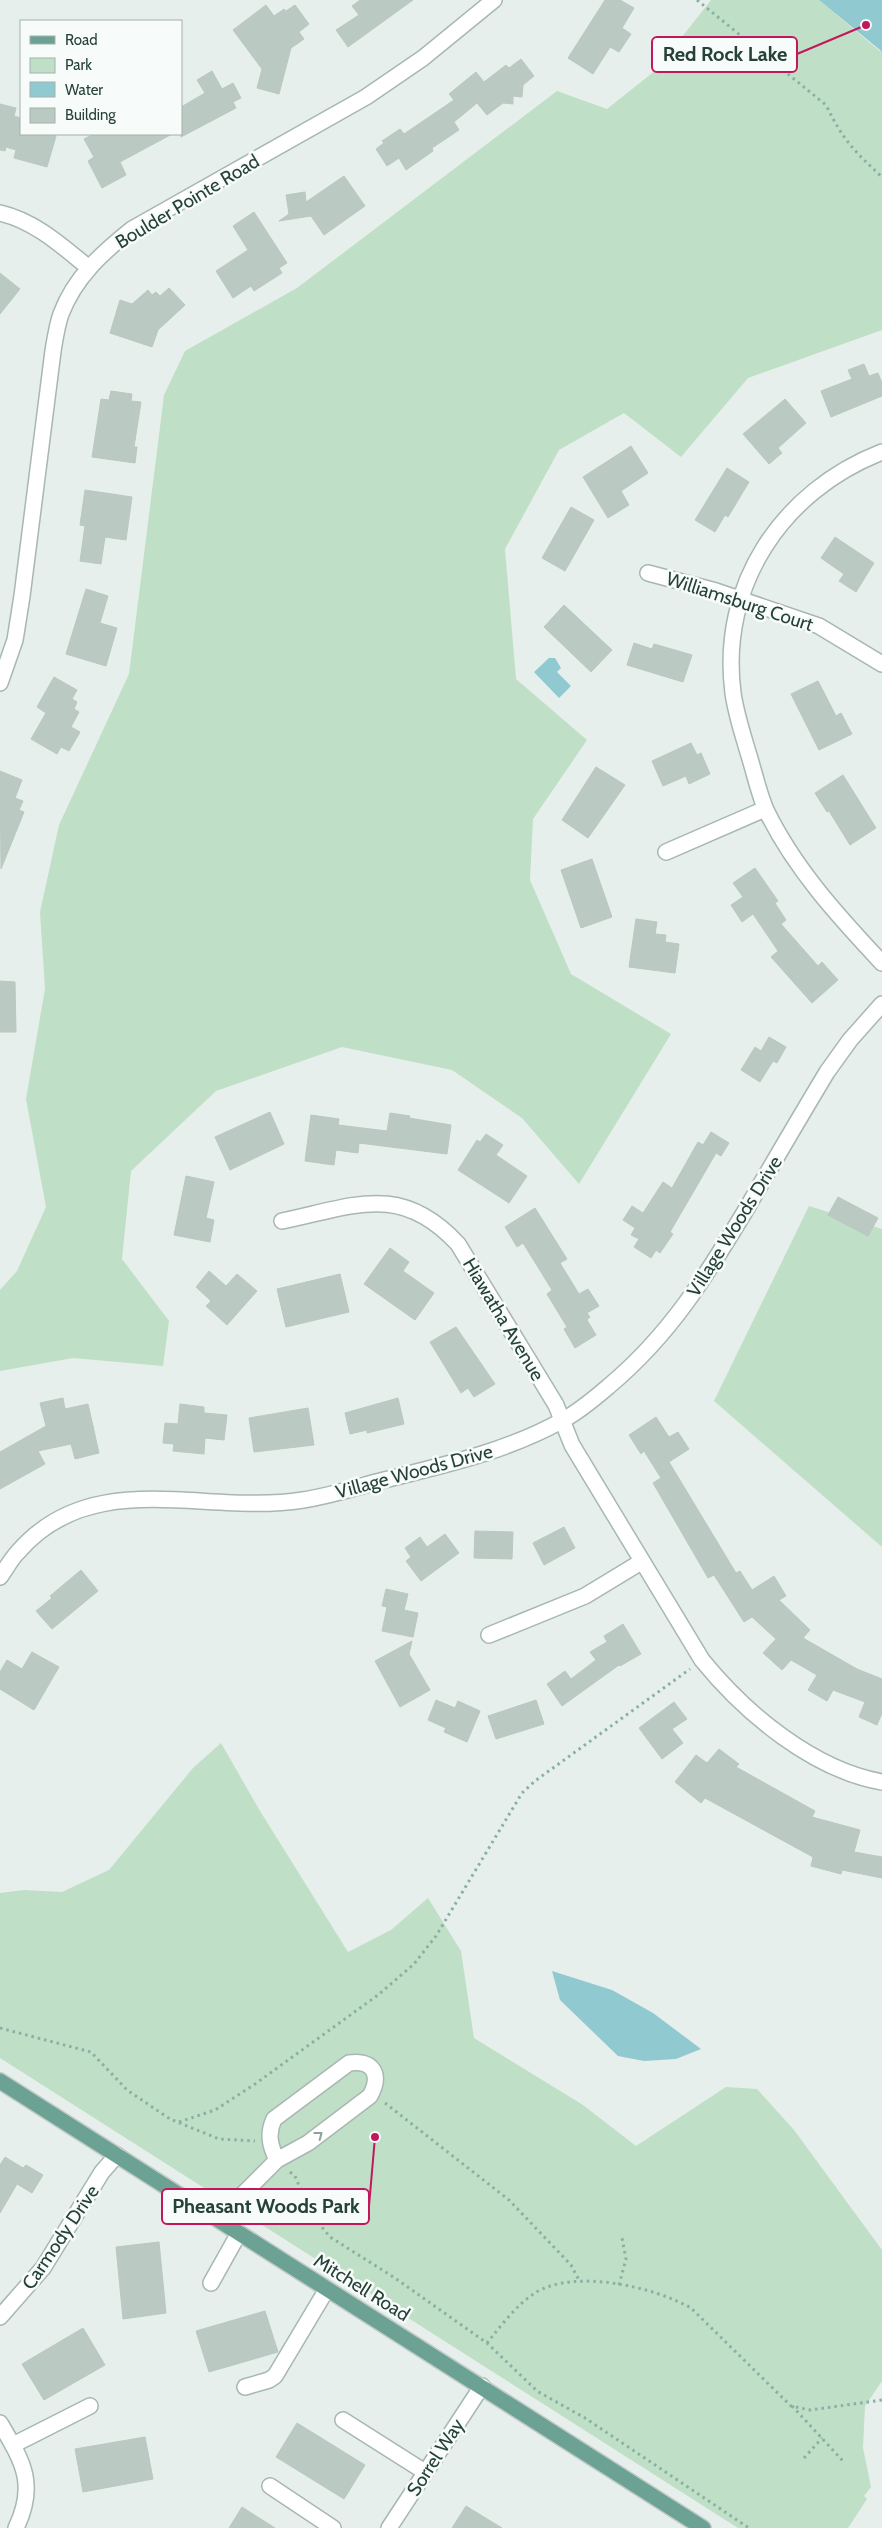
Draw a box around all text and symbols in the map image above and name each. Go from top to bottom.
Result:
legend [20,20,182,135]
text: Road [65,31,98,49]
callout: Red Rock Lake [652,37,797,72]
text: Red Rock Lake [663,42,787,66]
text: Park [65,56,92,74]
text: Water [65,81,103,99]
text: Building [65,106,116,124]
street label: Boulder Pointe Road [111,149,263,253]
street label: Williamsburg Court [664,567,817,636]
street label: Village Woods Drive [682,1151,787,1301]
street label: Hiawatha Avenue [458,1254,549,1385]
street label: Village Woods Drive [333,1439,495,1503]
one-way arrow [313,2133,322,2141]
street label: Carmody Drive [17,2180,104,2294]
callout: Pheasant Woods Park [162,2189,369,2224]
text: Pheasant Woods Park [172,2194,360,2218]
street label: Mitchell Road [310,2249,414,2326]
street label: Sorrel Way [402,2414,469,2500]

